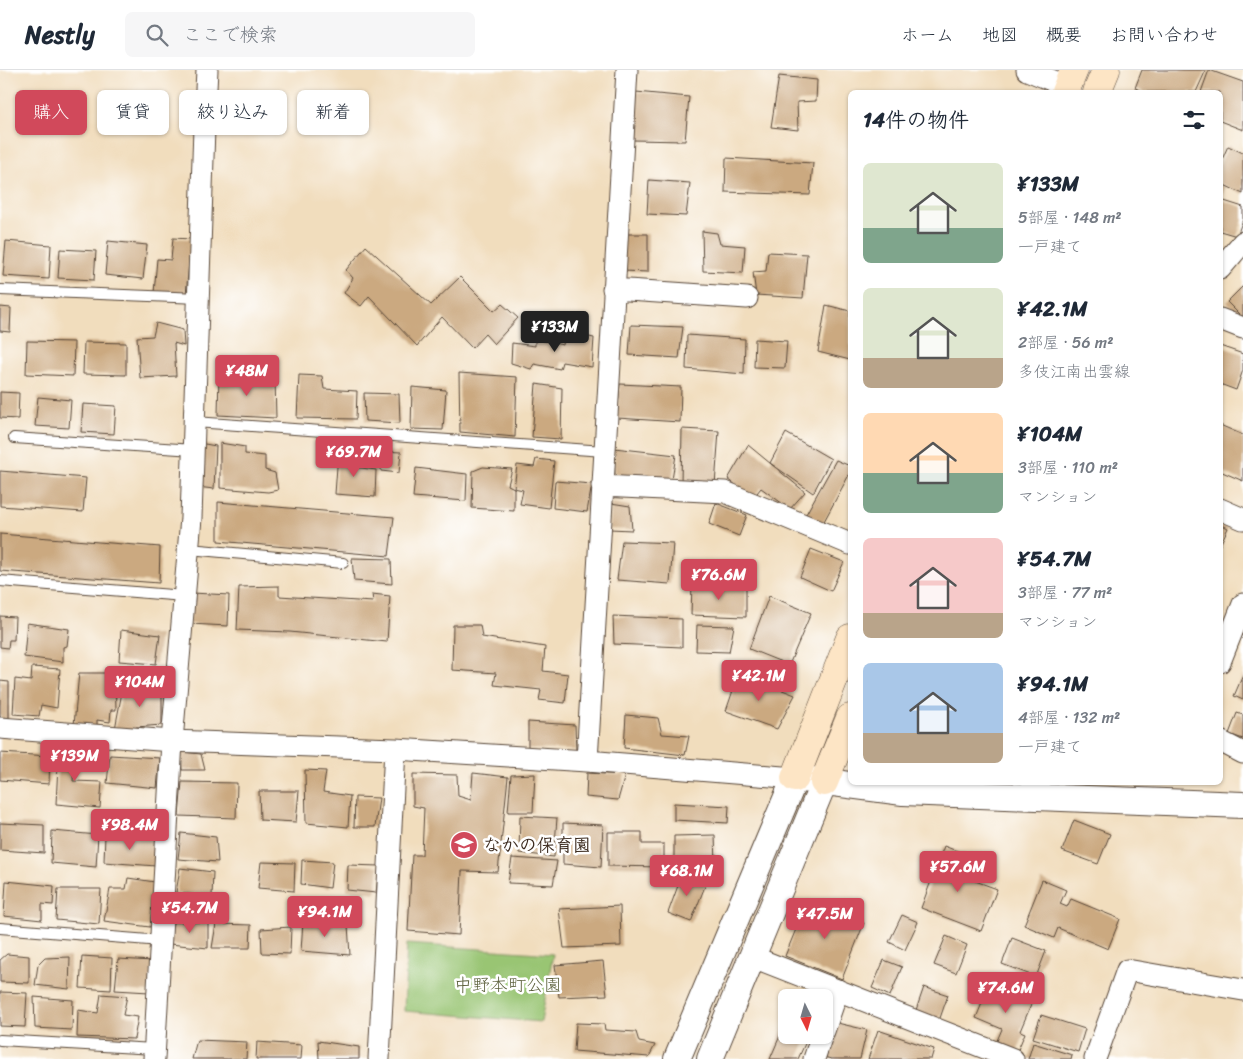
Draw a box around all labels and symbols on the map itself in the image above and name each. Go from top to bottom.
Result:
pin: ¥133M [520,310,590,353]
pin: ¥48M [217,354,277,397]
pin: ¥69.7M [313,436,395,478]
pin: ¥76.6M [678,558,760,601]
pin: ¥42.1M [718,660,800,702]
pin: ¥104M [105,666,175,708]
pin: ¥139M [40,740,110,782]
pin: ¥98.4M [89,808,171,851]
place label: なかの保育園 [483,829,591,861]
school or university icon: なかの保育園 [449,830,479,860]
pin: ¥57.6M [917,850,999,893]
pin: ¥68.1M [646,854,728,897]
pin: ¥54.7M [149,892,231,934]
pin: ¥94.1M [284,896,366,938]
pin: ¥47.5M [784,898,866,940]
park label: 中野本町公園 [454,969,562,1001]
pin: ¥74.6M [965,972,1047,1014]
north arrow [778,989,832,1044]

